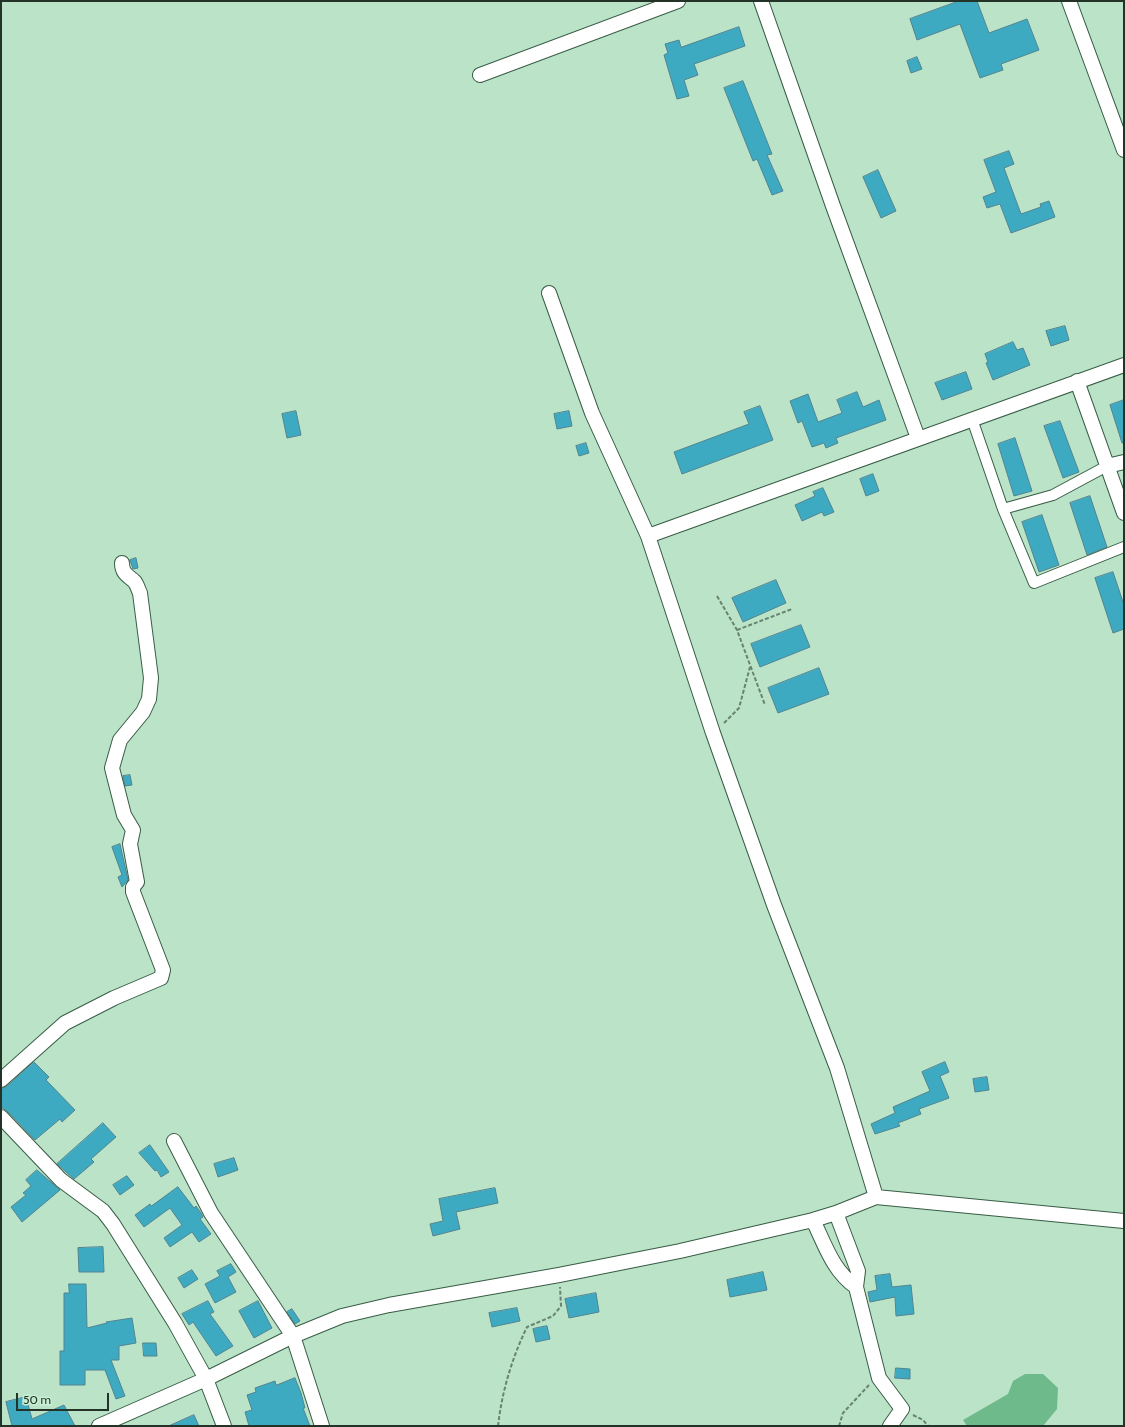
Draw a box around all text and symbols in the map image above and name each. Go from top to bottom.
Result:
scale bar [18,1385,111,1411]
text: 50 m [23,1392,51,1407]

